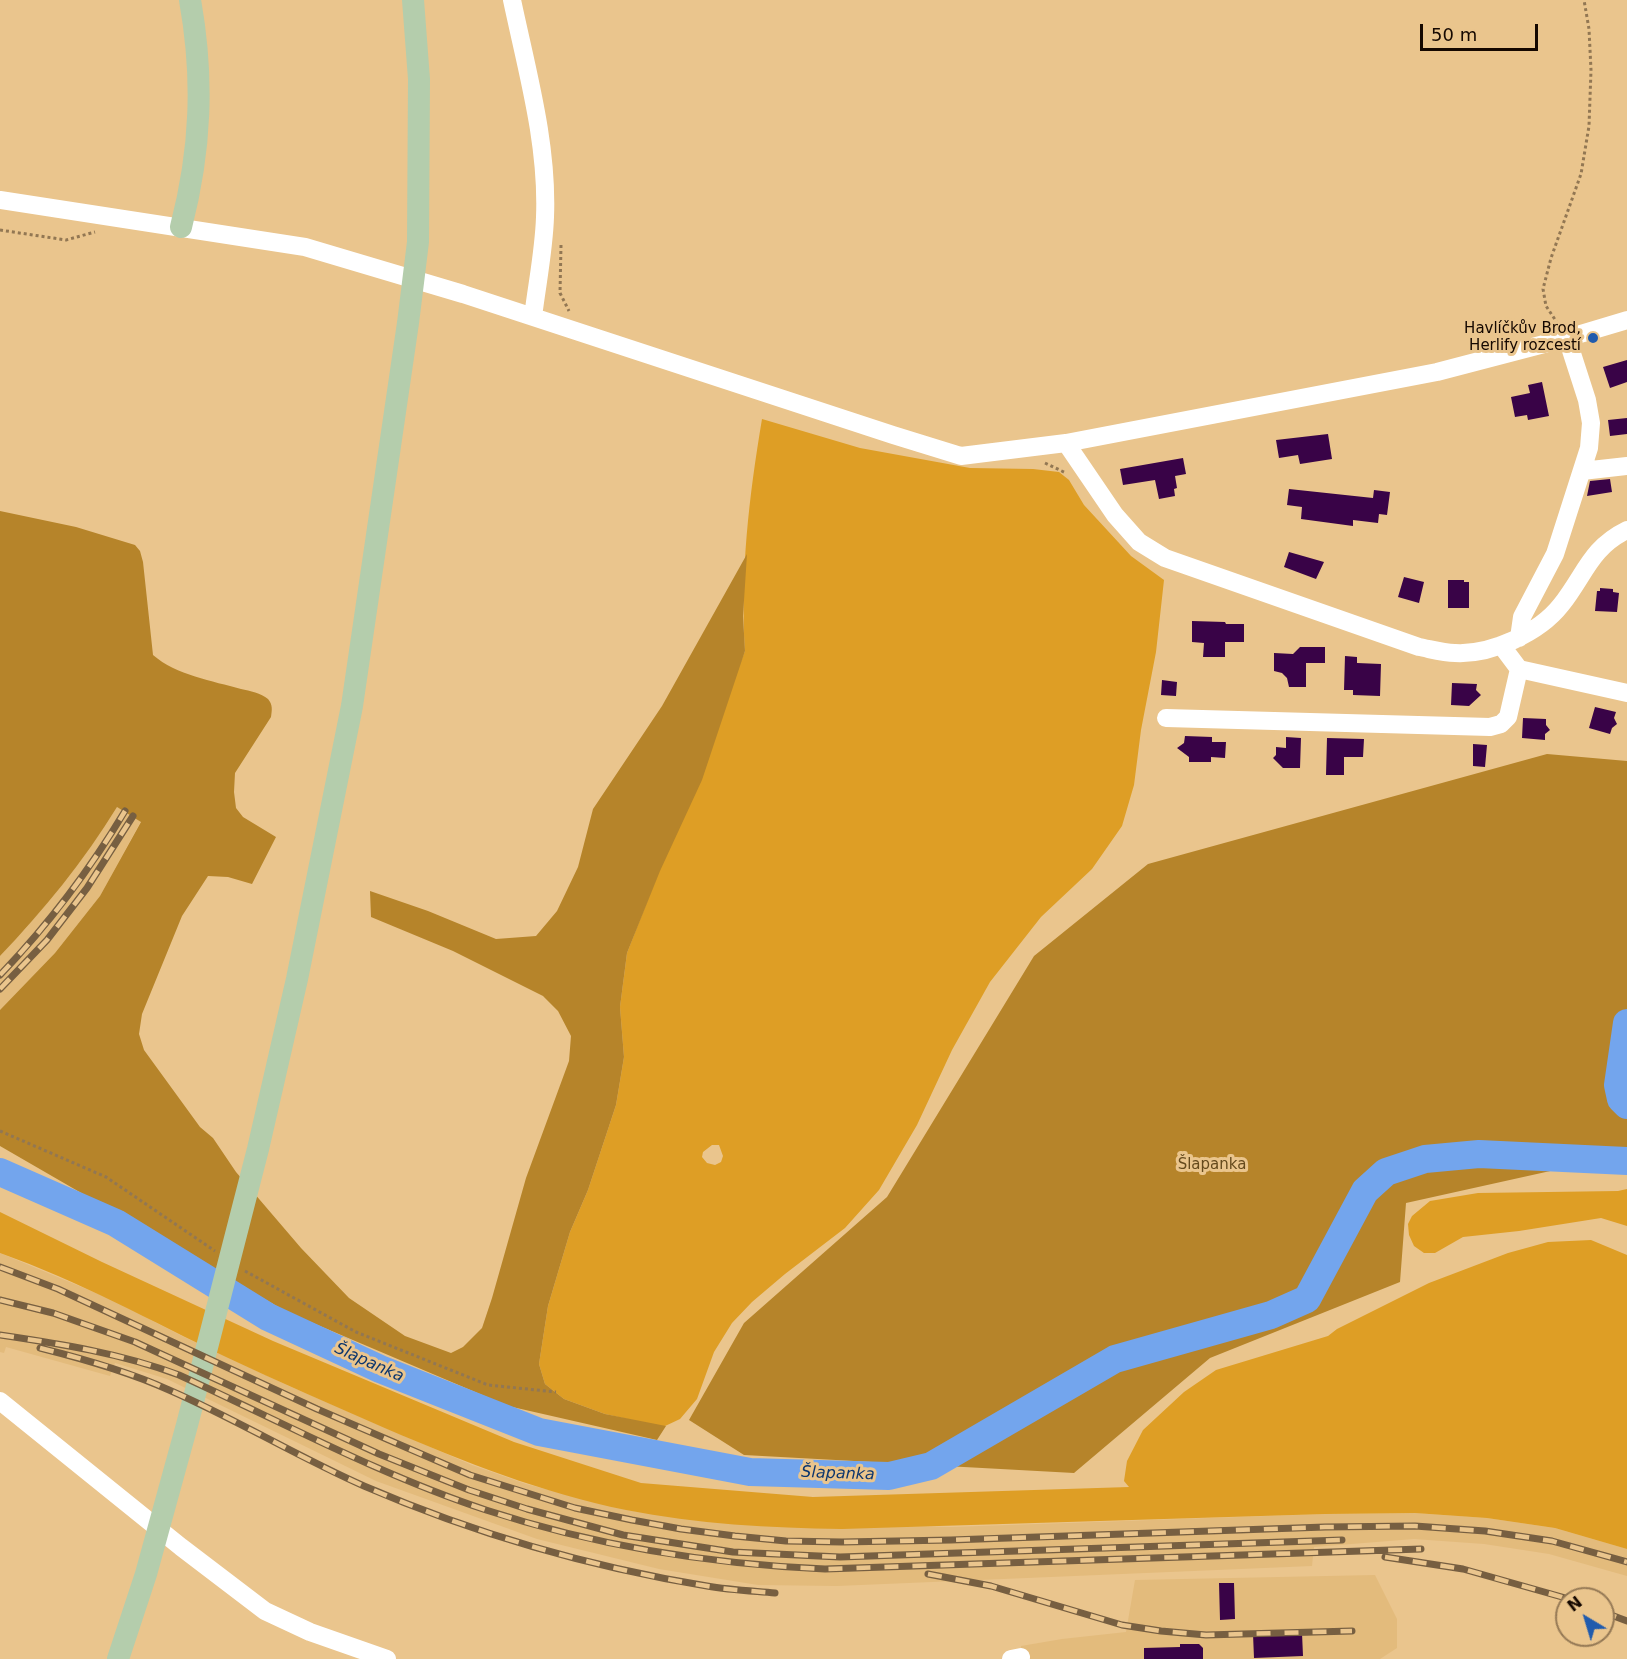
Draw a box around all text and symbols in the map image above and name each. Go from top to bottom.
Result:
scale bar [1423,12,1542,50]
text: 50 m [1431,24,1477,45]
place label: Havlíčkův Brod, Herlify rozcestí [1464,320,1581,355]
marker: Havlíčkův Brod, Herlify rozcestí [1586,331,1600,345]
park label: Šlapanka [1178,1156,1246,1174]
water label: Šlapanka [331,1339,407,1387]
water label: Šlapanka [801,1463,875,1485]
north arrow [1555,1587,1615,1647]
text: N [1564,1592,1586,1616]

